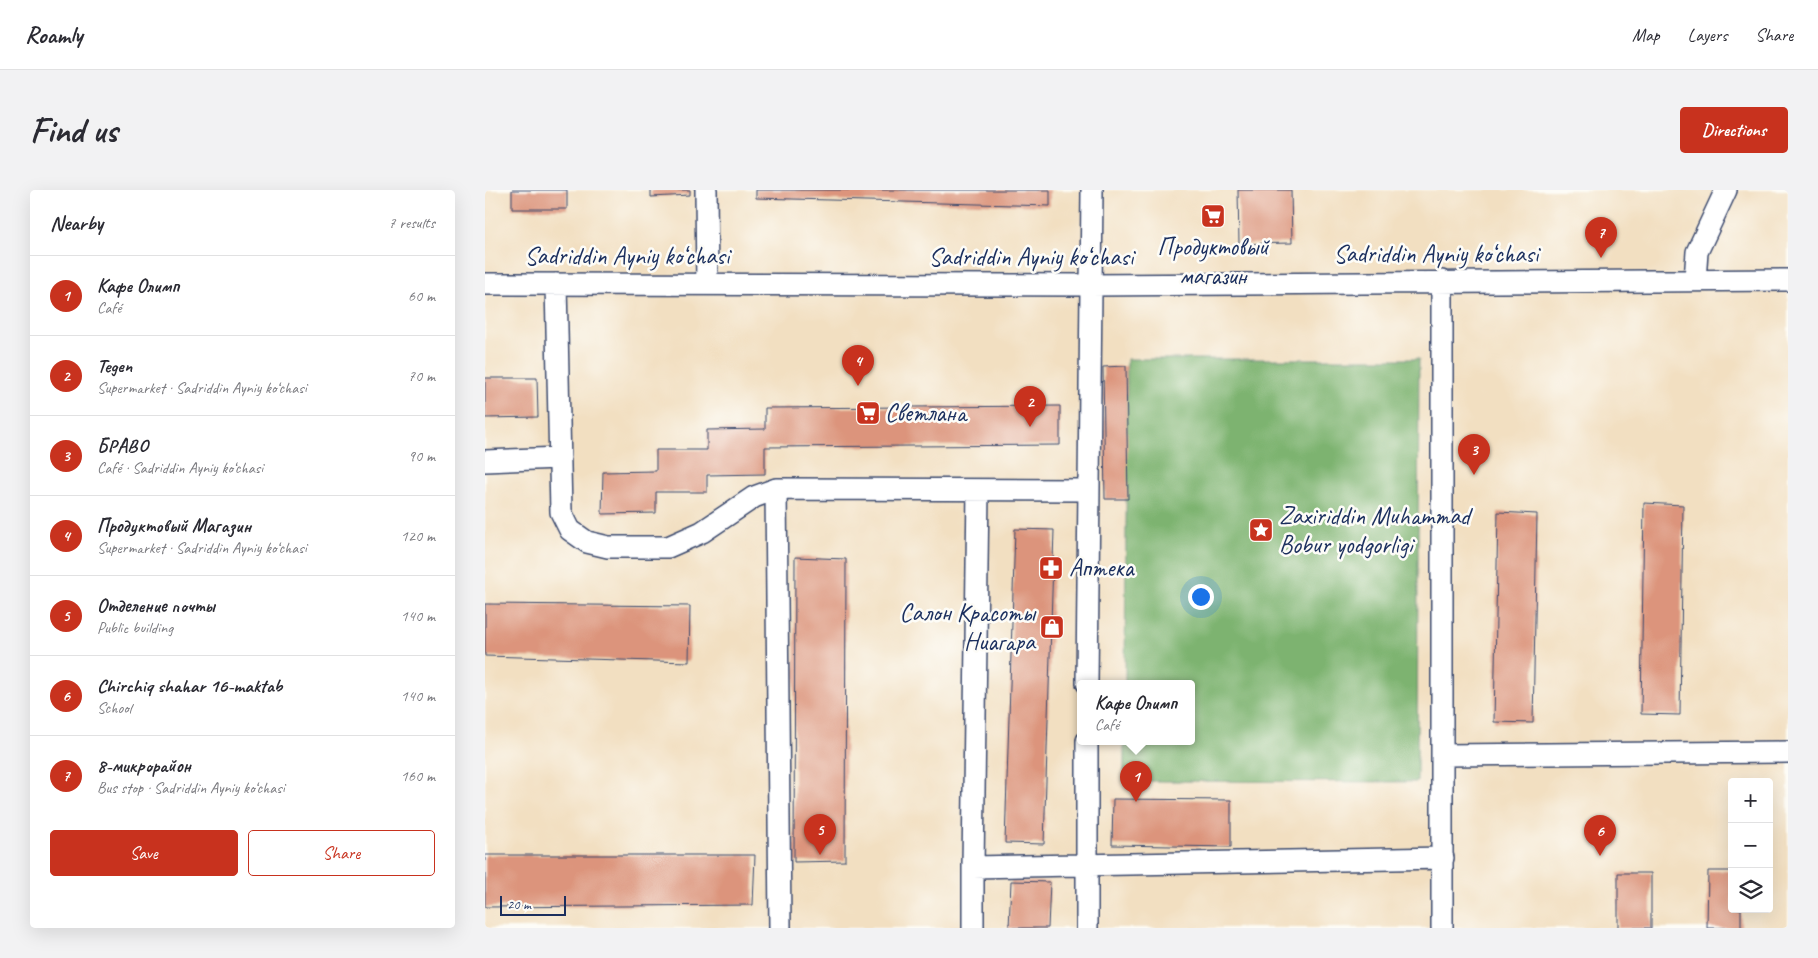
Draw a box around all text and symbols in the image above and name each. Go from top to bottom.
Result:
text: Roamly [25,20,82,50]
text: Map [1632,24,1660,46]
text: Layers [1688,24,1727,46]
text: Share [1755,24,1793,46]
button: Directions [1680,107,1788,153]
text: Find us [30,108,117,153]
supermarket icon: Продуктовый магазин [1200,203,1226,229]
text: Nearby [50,210,103,236]
text: 7 results [388,213,435,233]
pin: 7 [1585,217,1617,258]
place label: Продуктовый магазин [1157,231,1270,292]
street label: Sadriddin Ayniy ko‘chasi [1334,238,1542,270]
street label: Sadriddin Ayniy ko‘chasi [525,240,733,272]
street label: Sadriddin Ayniy ko‘chasi [929,241,1137,273]
text: Кафе Олимп [97,274,179,298]
text: 1 [62,286,70,306]
text: 60 m [408,286,435,306]
text: Café [97,298,121,318]
pin: 4 [842,345,874,386]
text: Tegen [97,354,132,378]
text: 2 [62,366,70,386]
text: 70 m [408,366,435,386]
text: Supermarket · Sadriddin Ayniy ko‘chasi [97,378,307,398]
pin: 2 [1014,386,1046,427]
place label: Светлана [885,397,969,429]
supermarket icon: Светлана [855,400,881,426]
text: БРАВО [97,434,148,458]
pin: 3 [1458,434,1490,475]
text: 3 [62,446,70,466]
text: 90 m [408,446,435,466]
text: Café · Sadriddin Ayniy ko‘chasi [97,458,263,478]
place label: Zaxiriddin Muhammad Bobur yodgorligi [1279,500,1473,561]
text: Продуктовый Магазин [97,514,251,538]
place icon: Zaxiriddin Muhammad Bobur yodgorligi [1248,517,1274,543]
text: 4 [62,526,70,546]
text: 120 m [401,526,435,546]
text: Supermarket · Sadriddin Ayniy ko‘chasi [97,538,307,558]
place label: Аптека [1069,552,1136,584]
pharmacy icon: Аптека [1038,555,1064,581]
your location [1188,584,1214,610]
text: Отделение почты [97,594,215,618]
place label: Салон Красоты Ниагара [900,597,1037,658]
text: 5 [63,606,69,626]
text: 140 m [401,606,435,626]
shop icon: Салон Красоты Ниагара [1039,614,1065,640]
text: Public building [97,618,173,638]
text: Chirchiq shahar 16-maktab [97,674,282,698]
popup [1077,680,1195,745]
text: 6 [62,686,70,706]
text: 140 m [401,686,435,706]
text: Кафе Олимп [1095,691,1177,715]
text: School [97,698,131,718]
text: Café [1095,715,1119,735]
text: 8-микрорайон [97,754,191,778]
pin: 1 [1120,761,1152,802]
text: 7 [62,766,70,786]
text: 160 m [401,766,435,786]
text: Bus stop · Sadriddin Ayniy ko‘chasi [97,778,285,798]
map controls [1728,778,1773,913]
button: + [1728,778,1773,823]
pin: 5 [804,814,836,855]
pin: 6 [1584,815,1616,856]
button: − [1728,823,1773,868]
button: Save [50,830,238,876]
button: Share [248,830,435,876]
button: layers [1728,868,1773,913]
scale bar [500,893,566,916]
text: 20 m [507,896,531,913]

